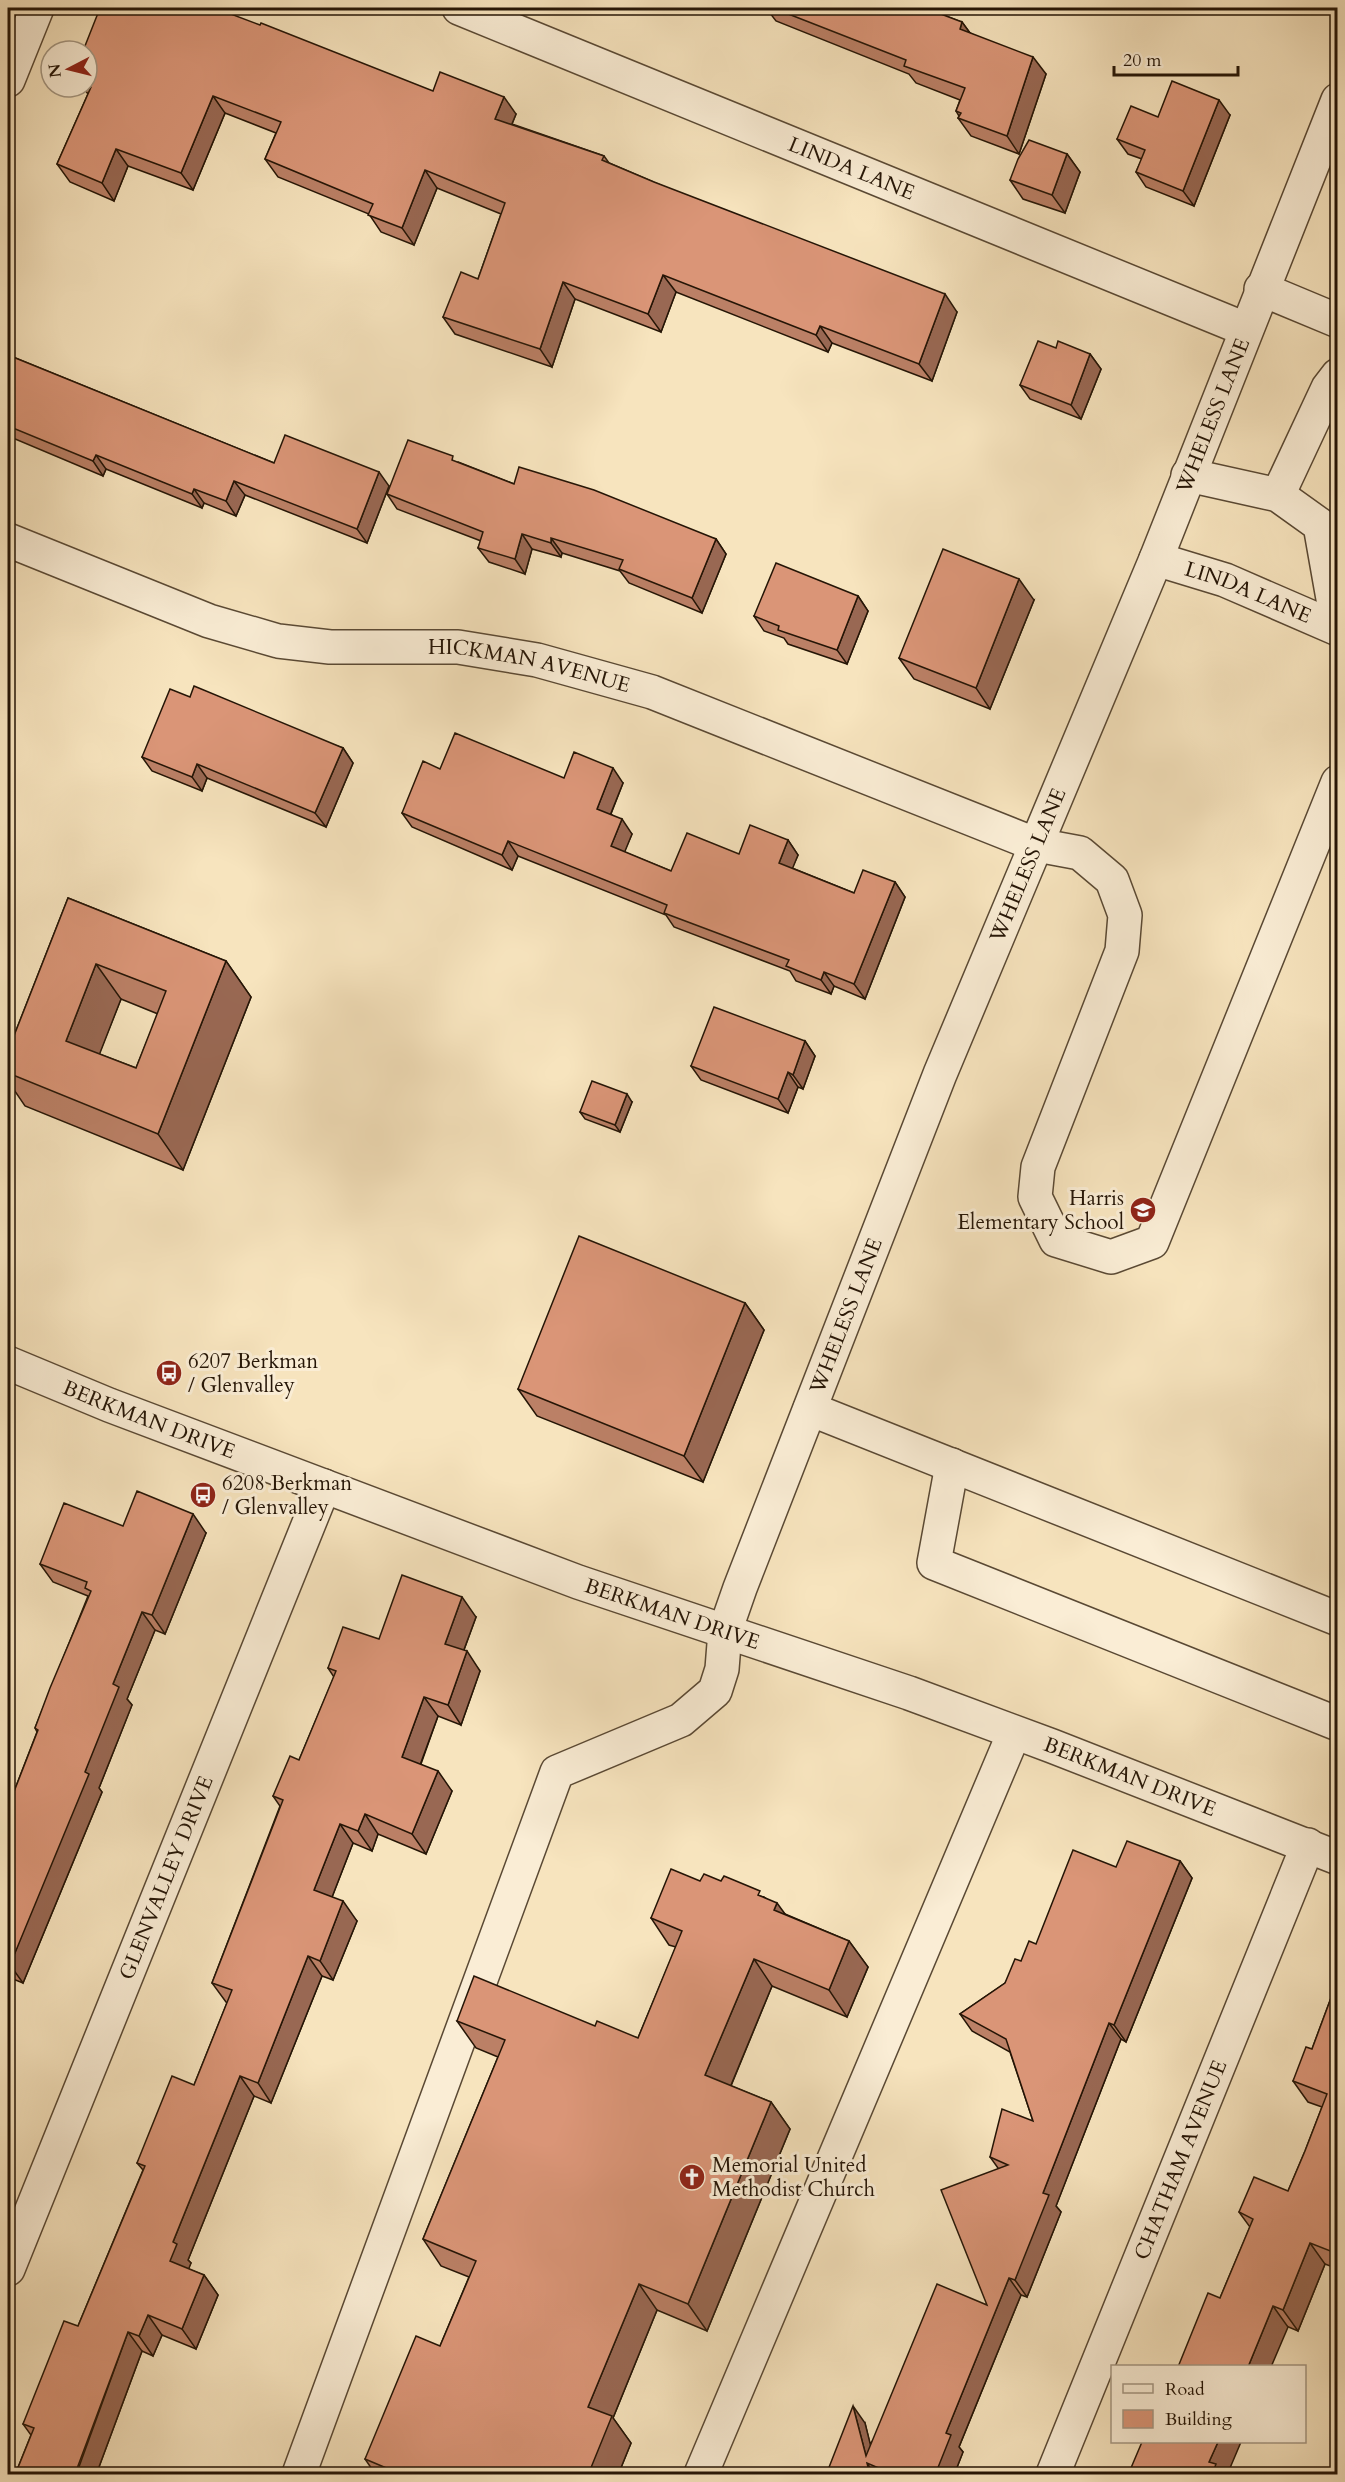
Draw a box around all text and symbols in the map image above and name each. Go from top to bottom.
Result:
north arrow [39,39,99,99]
scale bar [1114,39,1238,77]
text: 20 m [1123,48,1162,73]
text: N [43,62,67,79]
street label: LINDA LANE [784,130,919,208]
street label: WHELESS LANE [1169,334,1257,499]
street label: LINDA LANE [1181,555,1316,631]
street label: HICKMAN AVENUE [428,632,633,700]
street label: WHELESS LANE [983,784,1073,948]
place label: Harris Elementary School [957,1184,1124,1237]
school or university icon: Harris Elementary School [1128,1195,1158,1225]
street label: WHELESS LANE [803,1234,890,1399]
place label: 6207 Berkman / Glenvalley [188,1347,318,1400]
bus stop icon: 6207 Berkman / Glenvalley [154,1358,184,1388]
street label: BERKMAN DRIVE [58,1373,239,1466]
place label: 6208 Berkman / Glenvalley [222,1469,352,1522]
bus stop icon: 6208 Berkman / Glenvalley [188,1480,218,1510]
street label: BERKMAN DRIVE [581,1571,763,1657]
street label: BERKMAN DRIVE [1040,1730,1220,1824]
street label: GLENVALLEY DRIVE [112,1772,221,1984]
street label: CHATHAM AVENUE [1127,2056,1234,2264]
place label: Memorial United Methodist Church [712,2151,876,2204]
church icon: Memorial United Methodist Church [677,2162,707,2192]
legend [1111,2365,1306,2443]
text: Road [1165,2377,1205,2402]
text: Building [1165,2407,1233,2432]

